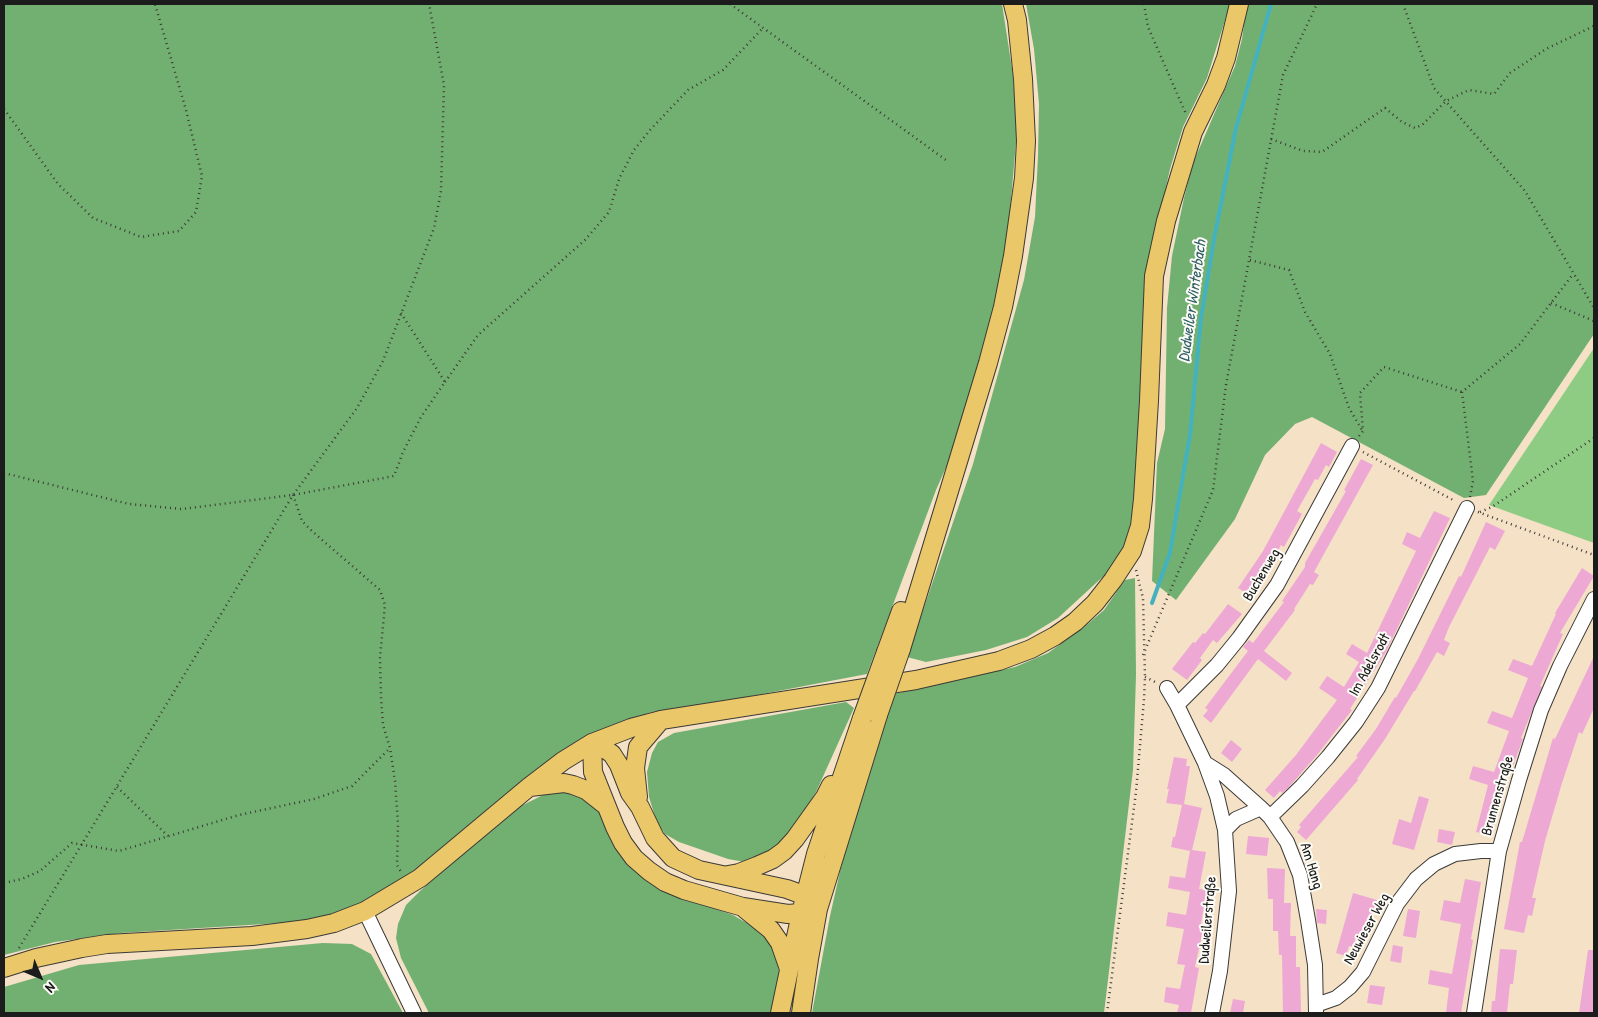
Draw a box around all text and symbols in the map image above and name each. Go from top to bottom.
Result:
water label: Dudweiler Winterbach [1175,239,1211,363]
street label: Buchenweg [1239,545,1285,605]
street label: Im Adelsrodt [1345,631,1395,699]
street label: Brunnenstraße [1478,754,1518,838]
street label: Am Hang [1295,841,1327,891]
street label: Dudweilerstraße [1195,876,1221,964]
street label: Neuwieser Weg [1340,890,1394,968]
north arrow [15,952,65,1002]
text: N [42,979,60,997]

